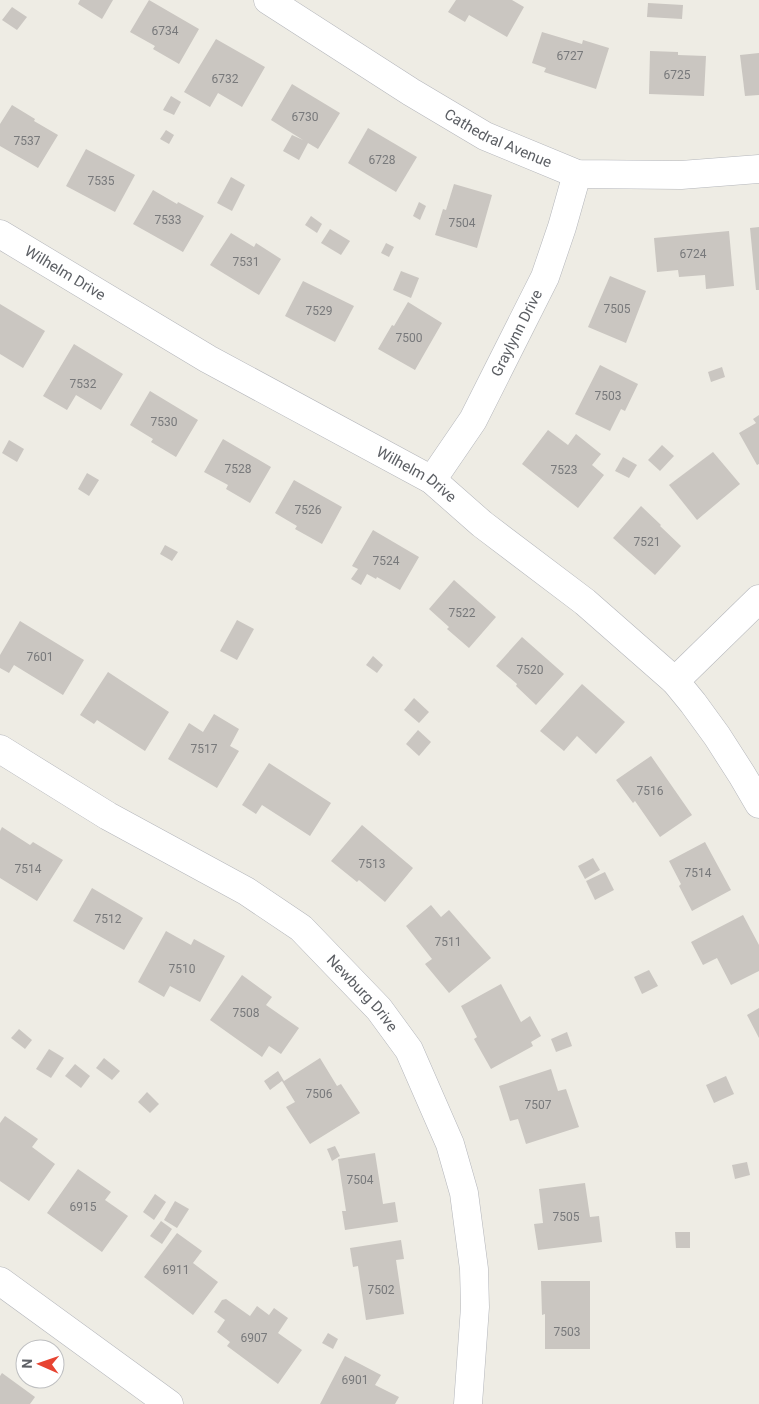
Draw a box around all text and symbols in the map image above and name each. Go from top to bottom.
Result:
house number: 6734 [152,24,179,38]
house number: 6727 [557,49,584,63]
house number: 6725 [664,68,691,82]
house number: 6732 [212,72,239,86]
street label: Cathedral Avenue [441,105,554,172]
house number: 6730 [292,110,319,124]
house number: 7537 [14,134,41,148]
house number: 6728 [369,153,396,167]
house number: 7535 [88,174,115,188]
house number: 7533 [155,213,181,227]
house number: 7504 [449,216,476,230]
street label: Wilhelm Drive [21,242,109,304]
house number: 6724 [680,247,707,261]
house number: 7531 [233,255,259,269]
street label: Graylynn Drive [487,287,546,380]
house number: 7505 [604,302,631,316]
house number: 7529 [306,304,332,318]
house number: 7500 [396,331,423,345]
house number: 7532 [70,377,97,391]
house number: 7503 [595,389,621,403]
house number: 7530 [151,415,178,429]
street label: Wilhelm Drive [373,443,460,506]
house number: 7528 [225,462,252,476]
house number: 7523 [551,463,577,477]
house number: 7526 [295,503,322,517]
house number: 7521 [634,535,660,549]
house number: 7524 [373,554,400,568]
house number: 7522 [449,606,476,620]
house number: 7601 [27,650,53,664]
house number: 7520 [517,663,544,677]
house number: 7517 [191,742,218,756]
house number: 7516 [637,784,664,798]
house number: 7513 [359,857,385,871]
house number: 7514 [15,862,42,876]
house number: 7514 [685,866,712,880]
house number: 7512 [95,912,122,926]
house number: 7511 [435,935,461,949]
street label: Newburg Drive [323,951,402,1035]
house number: 7510 [169,962,196,976]
house number: 7508 [233,1006,260,1020]
house number: 7506 [306,1087,333,1101]
house number: 7507 [525,1098,552,1112]
house number: 7504 [347,1173,374,1187]
house number: 6915 [70,1200,97,1214]
house number: 7505 [553,1210,580,1224]
house number: 6911 [163,1263,189,1277]
house number: 7502 [368,1283,395,1297]
house number: 7503 [554,1325,580,1339]
house number: 6907 [241,1331,268,1345]
north arrow [15,1339,65,1389]
text: N [19,1358,35,1369]
house number: 6901 [342,1373,368,1387]

